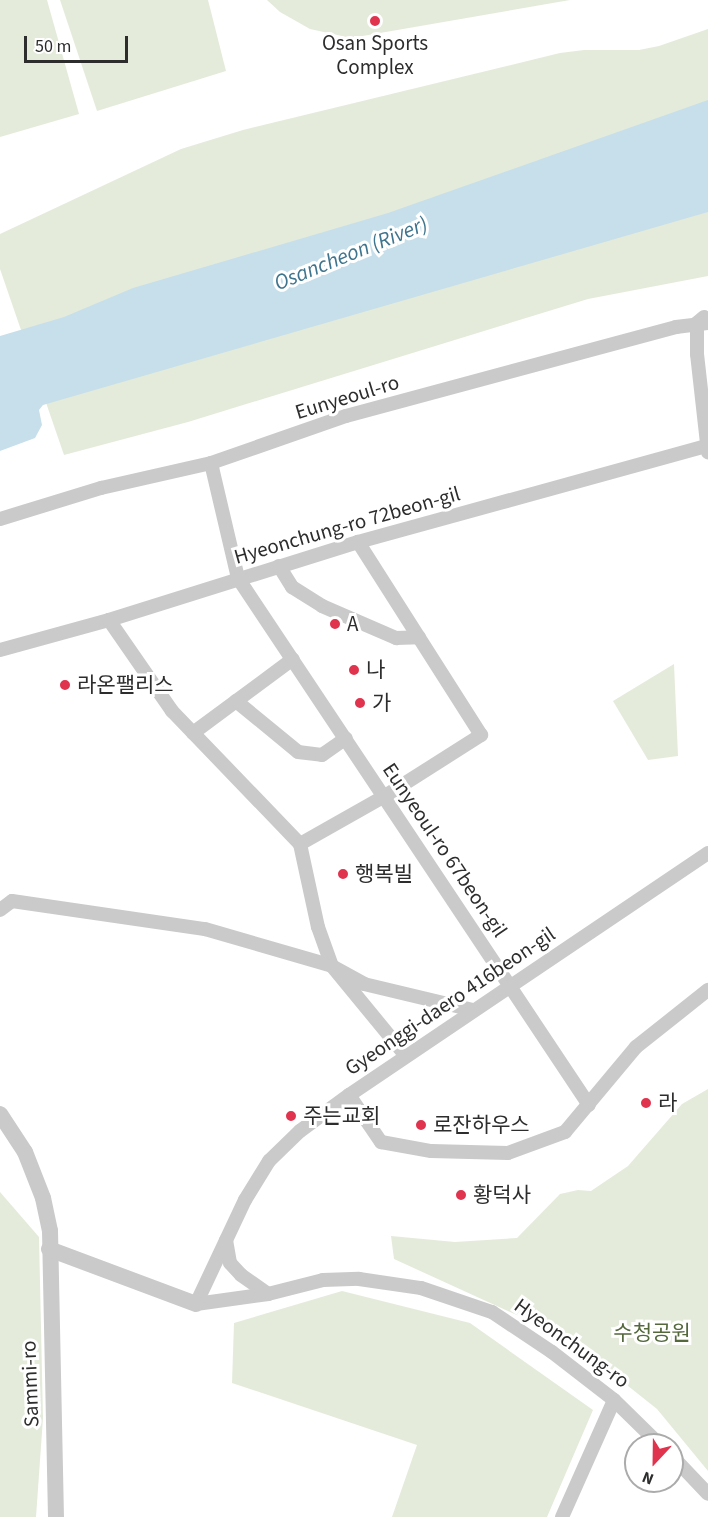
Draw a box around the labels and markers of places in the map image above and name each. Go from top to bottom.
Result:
marker: Osan Sports Complex [368,14,382,28]
place label: Osan Sports Complex [322,30,428,80]
place label: A [347,611,358,637]
marker: A [328,617,342,631]
place label: 나 [366,657,385,683]
marker: 나 [347,663,361,677]
place label: 라온팰리스 [77,672,174,698]
marker: 라온팰리스 [58,678,72,692]
place label: 가 [372,690,391,716]
marker: 가 [353,696,367,710]
place label: 행복빌 [355,861,413,887]
marker: 행복빌 [336,867,350,881]
place label: 라 [658,1090,677,1116]
marker: 라 [639,1096,653,1110]
place label: 주는교회 [303,1103,380,1129]
marker: 주는교회 [284,1109,298,1123]
place label: 로잔하우스 [433,1112,530,1138]
marker: 로잔하우스 [414,1118,428,1132]
place label: 황덕사 [473,1182,531,1208]
marker: 황덕사 [454,1188,468,1202]

